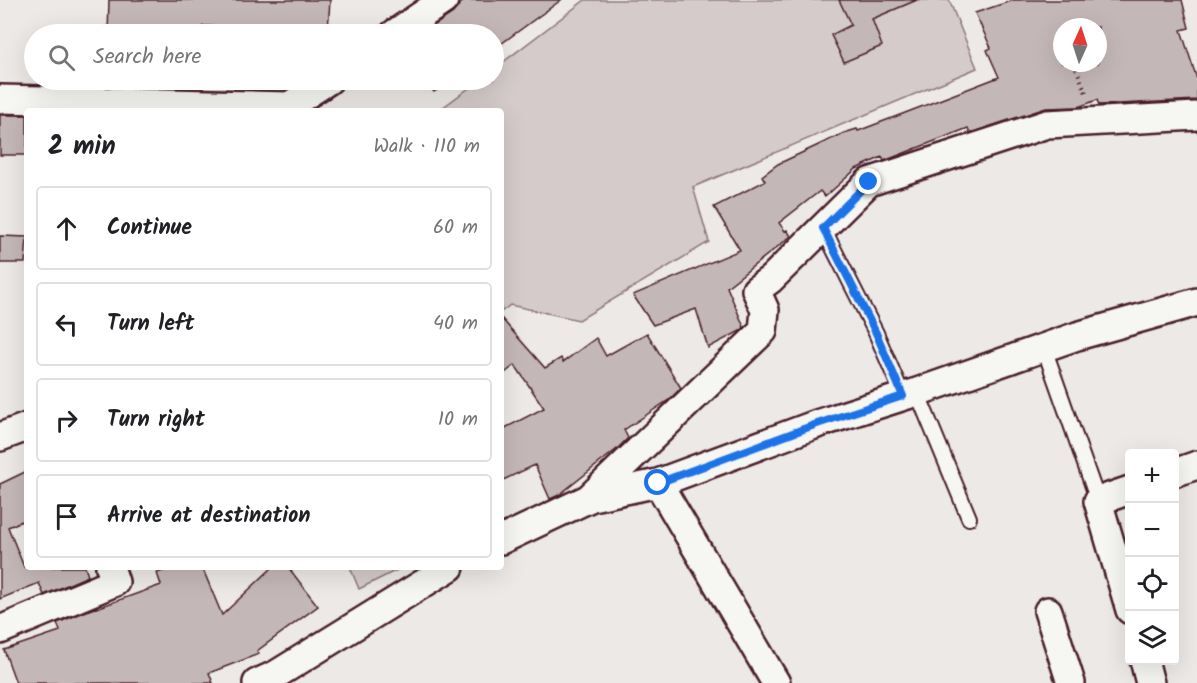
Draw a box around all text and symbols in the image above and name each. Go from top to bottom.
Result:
north arrow [1053,18,1107,72]
search box [24,24,504,90]
text: Search here [93,40,201,75]
icon: search [45,41,78,74]
text: 2 min [48,126,116,168]
text: Walk · 110 m [373,131,480,163]
route end [855,168,881,194]
text: Continue [107,211,192,246]
icon: ahead [50,212,83,245]
text: 60 m [433,212,478,244]
text: Turn left [107,307,194,342]
icon: left [50,308,83,341]
text: 40 m [433,308,478,340]
text: Turn right [107,403,205,438]
icon: right [50,404,83,437]
text: 10 m [438,404,478,436]
map controls [1125,449,1179,665]
button: + [1125,449,1179,503]
route start [644,469,670,495]
text: Arrive at destination [107,499,310,534]
icon: arrive [50,500,83,533]
button: − [1125,503,1179,557]
button: locate [1125,557,1179,611]
button: layers [1125,611,1179,665]

